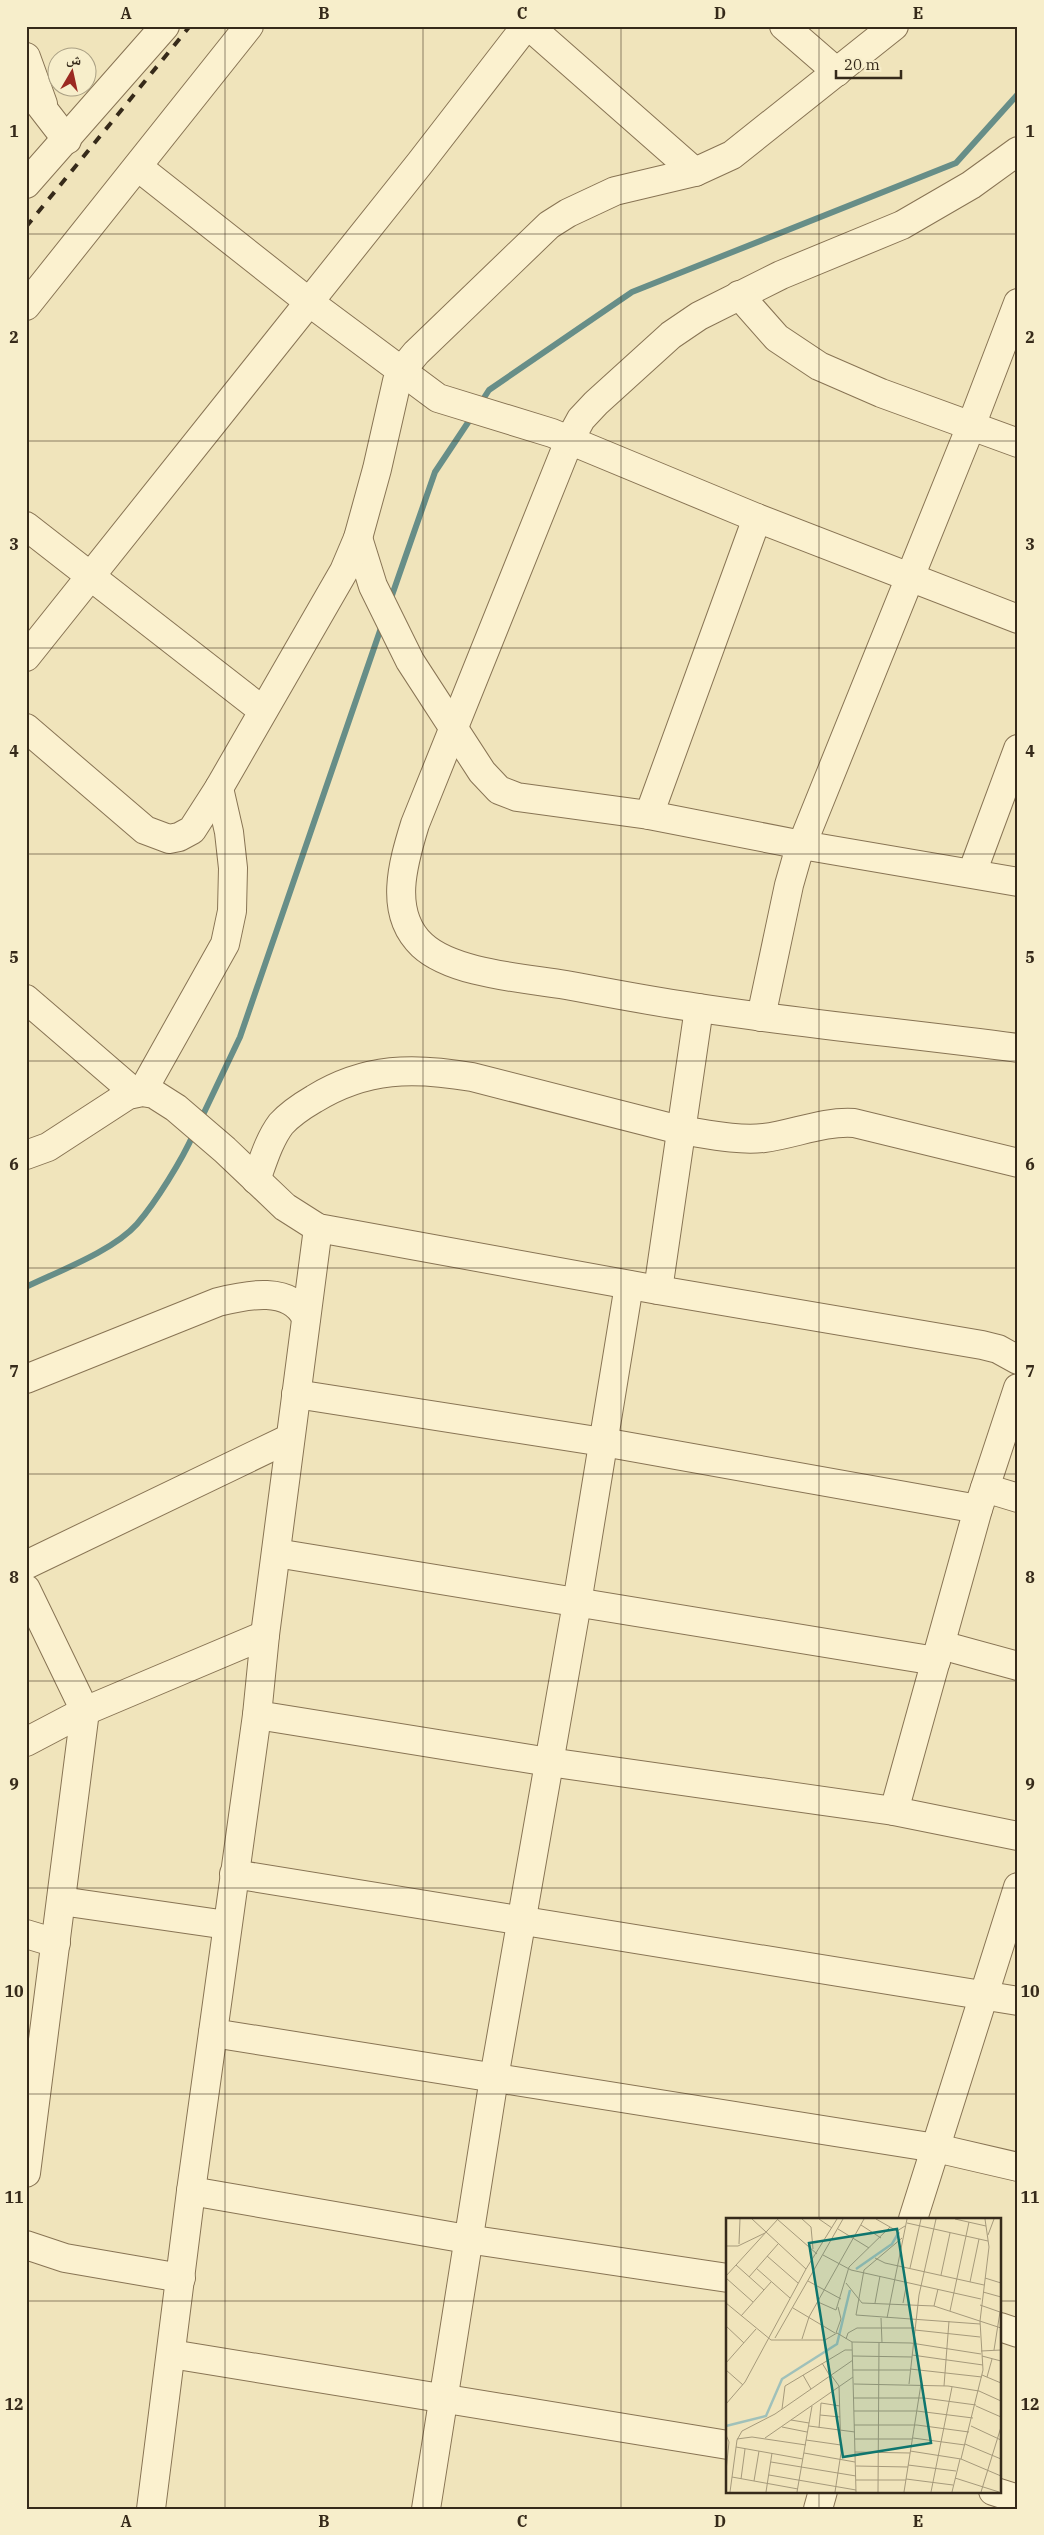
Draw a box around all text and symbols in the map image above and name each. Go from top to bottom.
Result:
text: A [120,3,132,23]
text: B [318,3,330,23]
text: C [517,3,527,23]
text: D [714,3,726,23]
text: E [913,3,923,23]
north arrow [48,48,98,98]
scale bar [836,48,902,80]
text: ش [65,49,83,69]
text: 20 m [844,55,880,74]
text: 1 [9,121,19,141]
text: 1 [1025,121,1035,141]
text: 2 [9,327,19,347]
text: 2 [1025,327,1035,347]
text: 3 [9,534,19,554]
text: 3 [1025,534,1035,554]
text: 4 [9,741,19,761]
text: 4 [1025,741,1035,761]
text: 5 [9,947,19,967]
text: 5 [1025,947,1035,967]
text: 6 [9,1154,19,1174]
text: 6 [1025,1154,1035,1174]
text: 7 [9,1361,19,1381]
text: 7 [1025,1361,1035,1381]
text: 8 [9,1567,19,1587]
text: 8 [1025,1567,1035,1587]
text: 9 [9,1774,19,1794]
text: 9 [1025,1774,1035,1794]
text: 10 [4,1981,24,2001]
text: 10 [1020,1981,1040,2001]
text: 11 [4,2187,24,2207]
text: 11 [1020,2187,1040,2207]
inset map [726,2218,1002,2492]
text: 12 [4,2394,24,2414]
text: 12 [1020,2394,1040,2414]
text: A [120,2511,132,2531]
text: B [318,2511,330,2531]
text: C [517,2511,527,2531]
text: D [714,2511,726,2531]
text: E [913,2511,923,2531]

